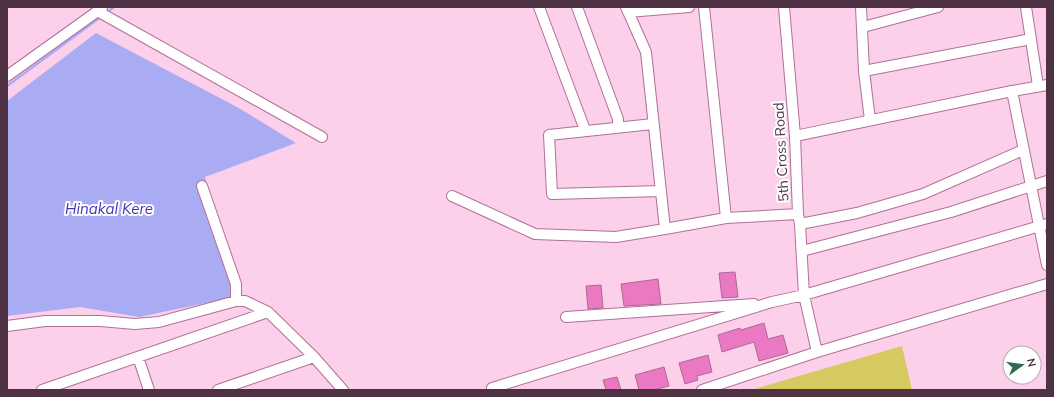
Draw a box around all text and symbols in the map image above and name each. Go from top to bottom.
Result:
street label: 5th Cross Road [769,102,793,202]
water label: Hinakal Kere [65,199,153,218]
north arrow [1002,345,1042,385]
text: N [1024,357,1040,368]

